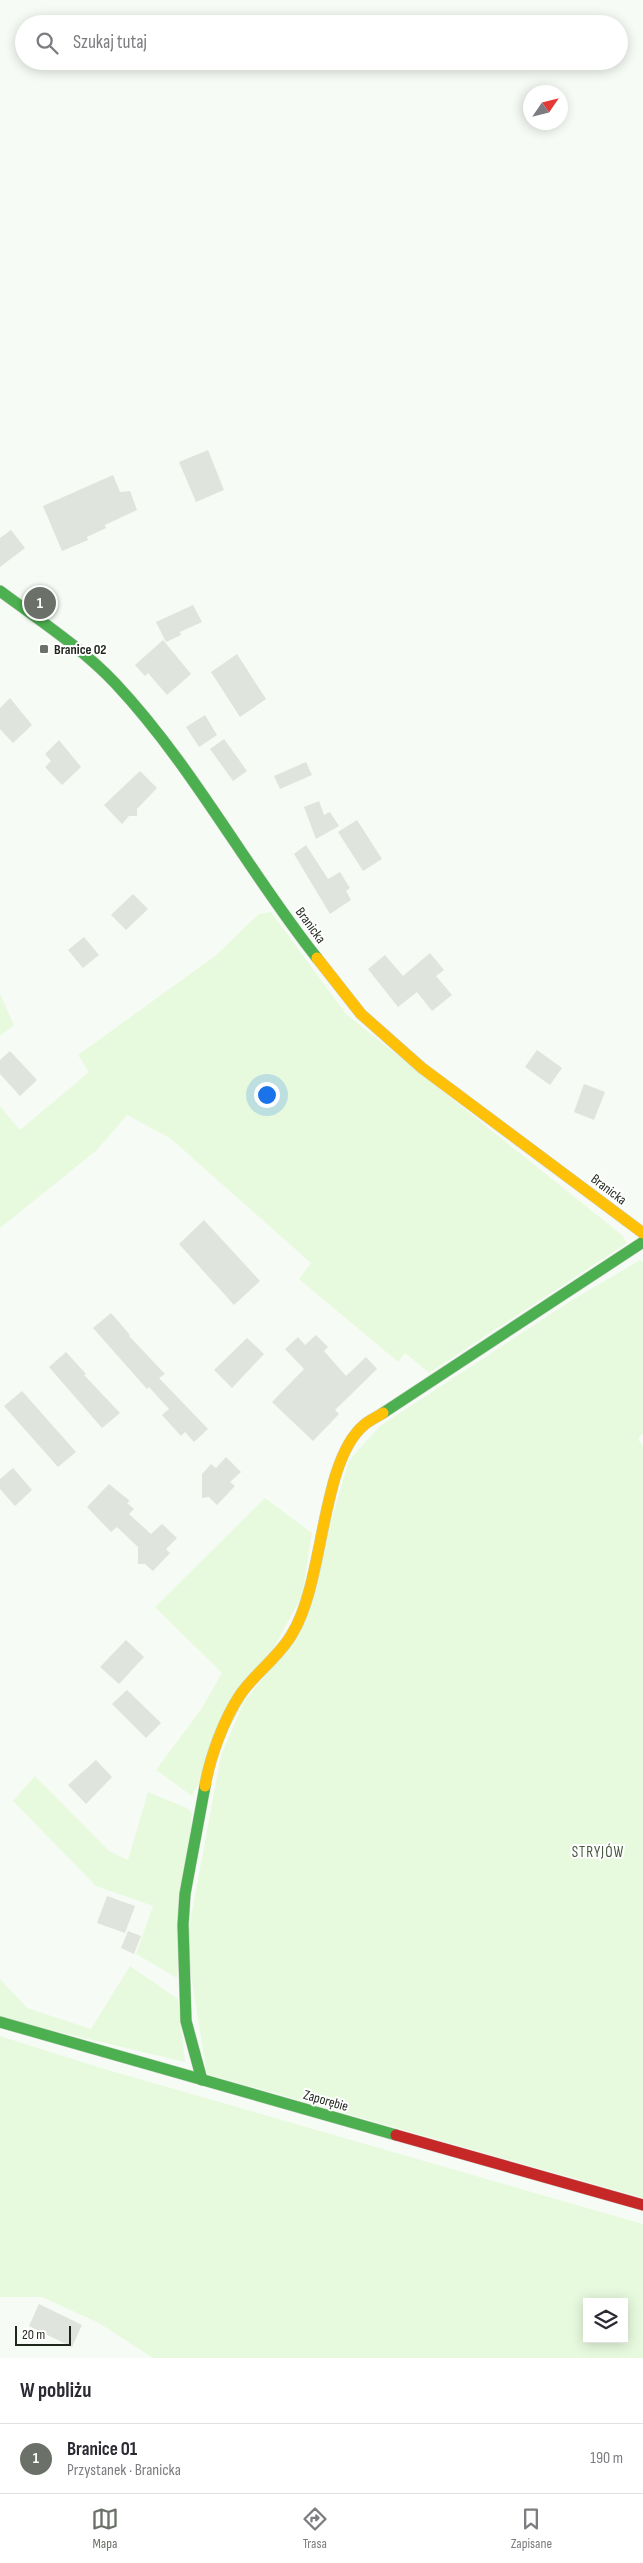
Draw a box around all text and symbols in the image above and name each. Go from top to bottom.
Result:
search box [15,15,628,70]
icon: search [33,29,61,57]
text: Szukaj tutaj [73,31,147,54]
north arrow [523,85,568,130]
pin: 1 [24,584,56,622]
place label: Branice 02 [54,641,106,658]
marker: Branice 02 [38,643,50,655]
street label: Branicka [292,904,329,947]
your location [254,1082,280,1108]
street label: Branicka [587,1170,630,1208]
district label: STRYJÓW [572,1843,624,1862]
street label: Zaporębie [301,2086,350,2115]
map controls [583,2298,628,2343]
button: layers [583,2298,628,2343]
scale bar [15,2323,71,2346]
text: 20 m [22,2326,45,2343]
text: W pobliżu [20,2378,91,2403]
text: Branice 01 [67,2438,137,2461]
text: 1 [33,2449,39,2468]
text: 190 m [590,2449,623,2468]
text: Przystanek · Branicka [67,2461,181,2480]
tab: Mapa [91,2505,119,2552]
tab: Trasa [301,2505,329,2552]
tab: Zapisane [511,2505,552,2552]

